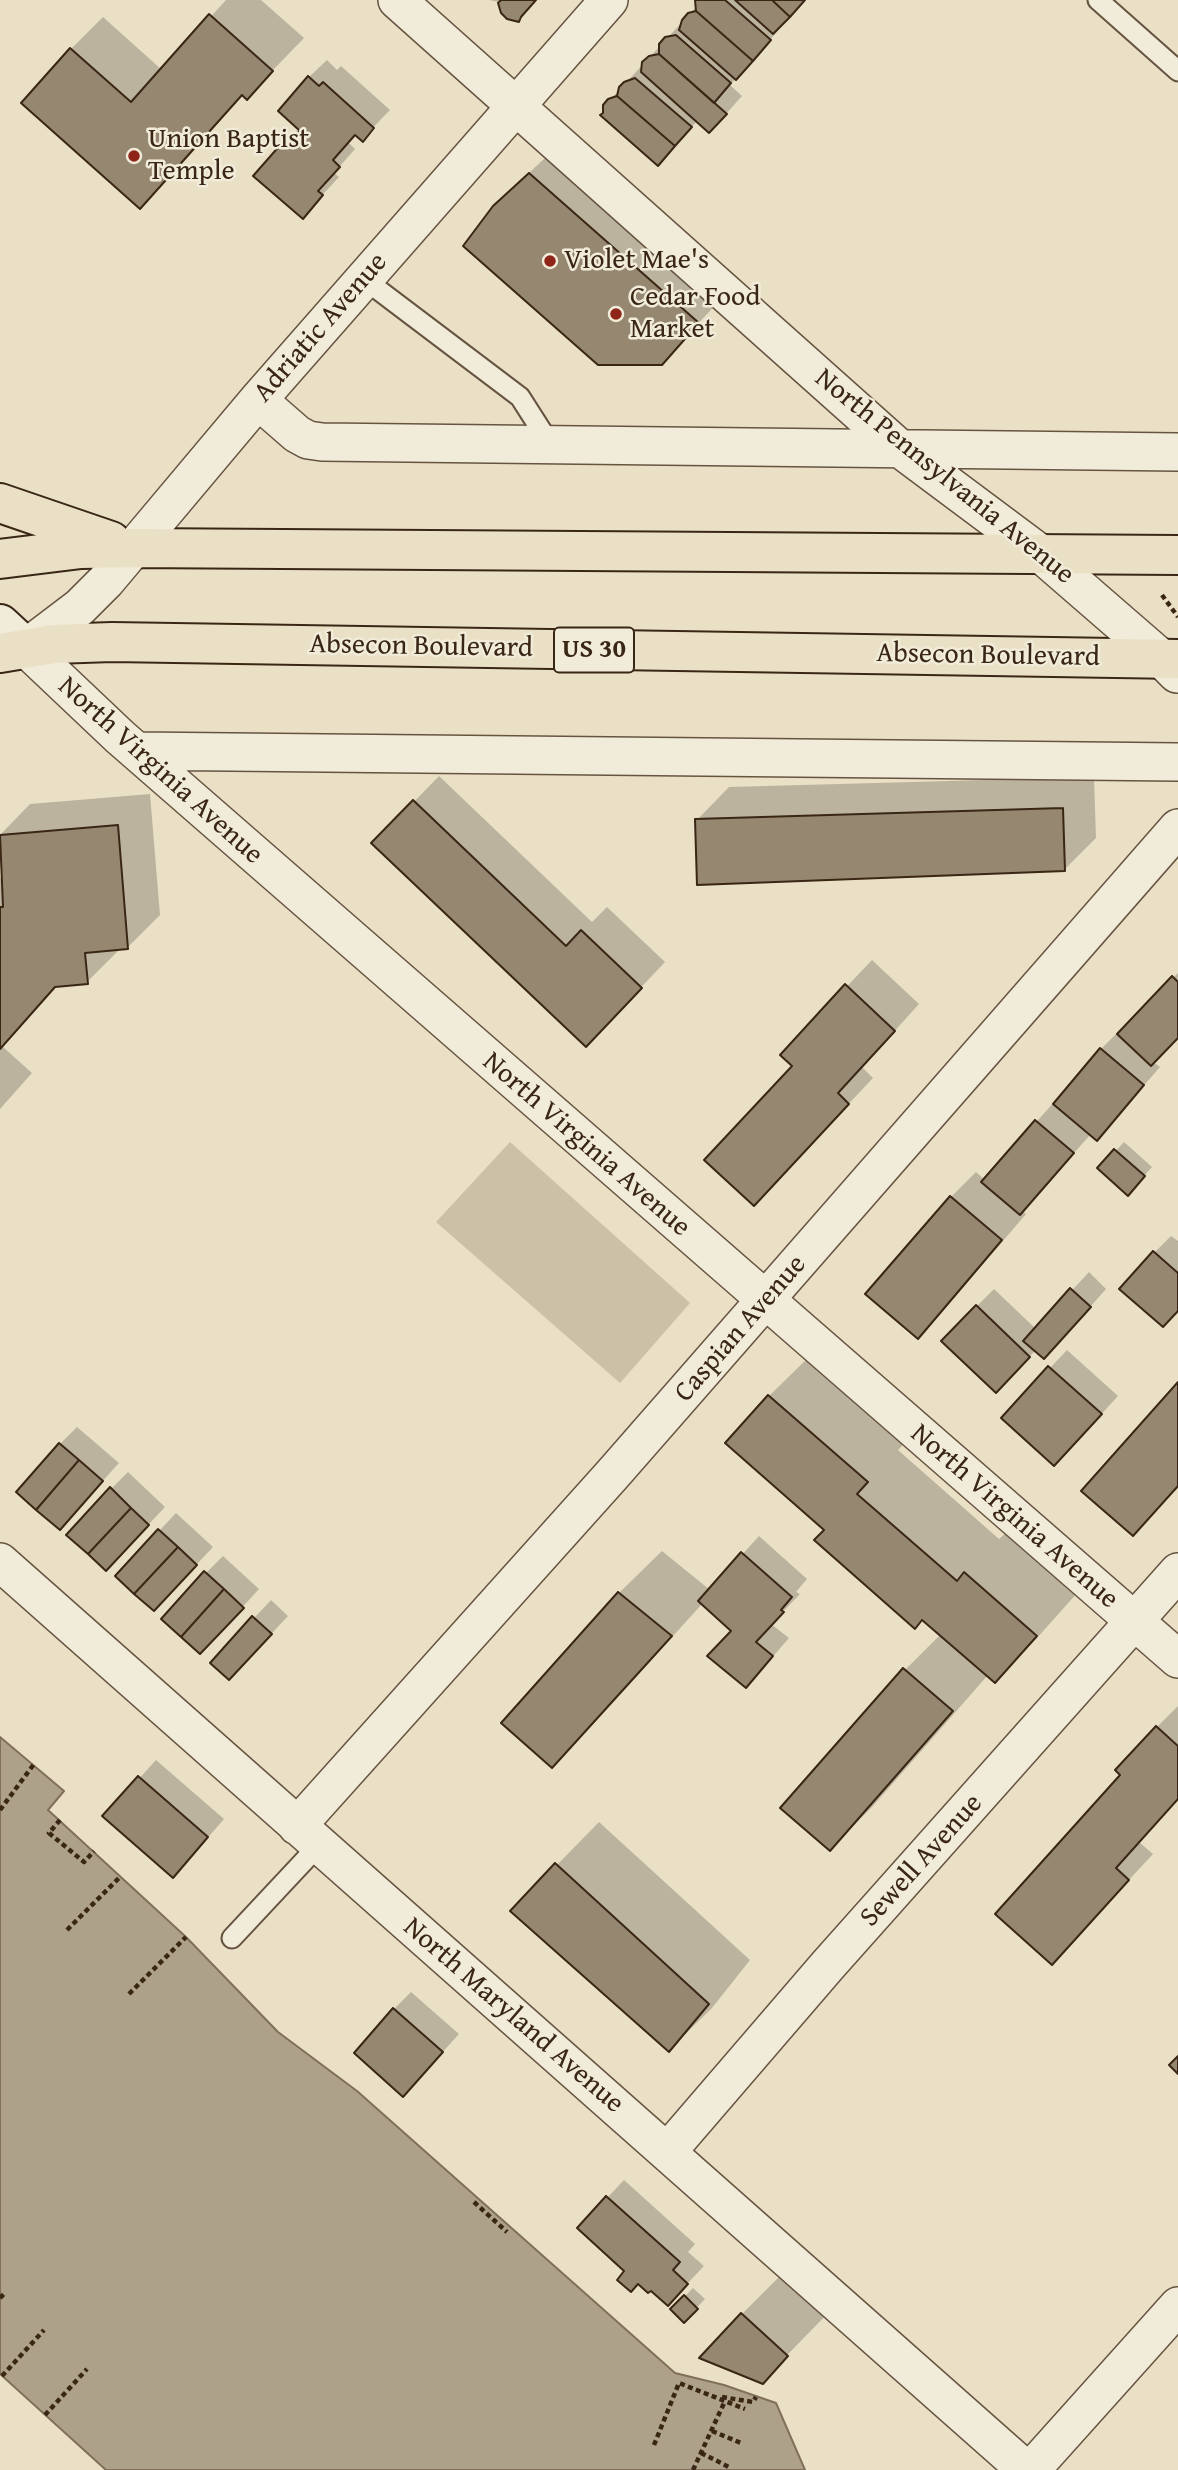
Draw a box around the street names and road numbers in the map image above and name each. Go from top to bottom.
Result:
street label: Adriatic Avenue [247,246,395,410]
street label: North Pennsylvania Avenue [807,362,1081,592]
street label: Absecon Boulevard [309,628,533,666]
road number: US 30 [554,628,634,672]
street label: Absecon Boulevard [876,637,1100,675]
street label: North Virginia Avenue [50,670,270,872]
street label: North Virginia Avenue [475,1046,697,1244]
street label: Caspian Avenue [668,1249,814,1409]
street label: North Virginia Avenue [903,1418,1125,1616]
street label: Sewell Avenue [854,1788,990,1934]
street label: North Maryland Avenue [396,1911,630,2121]

